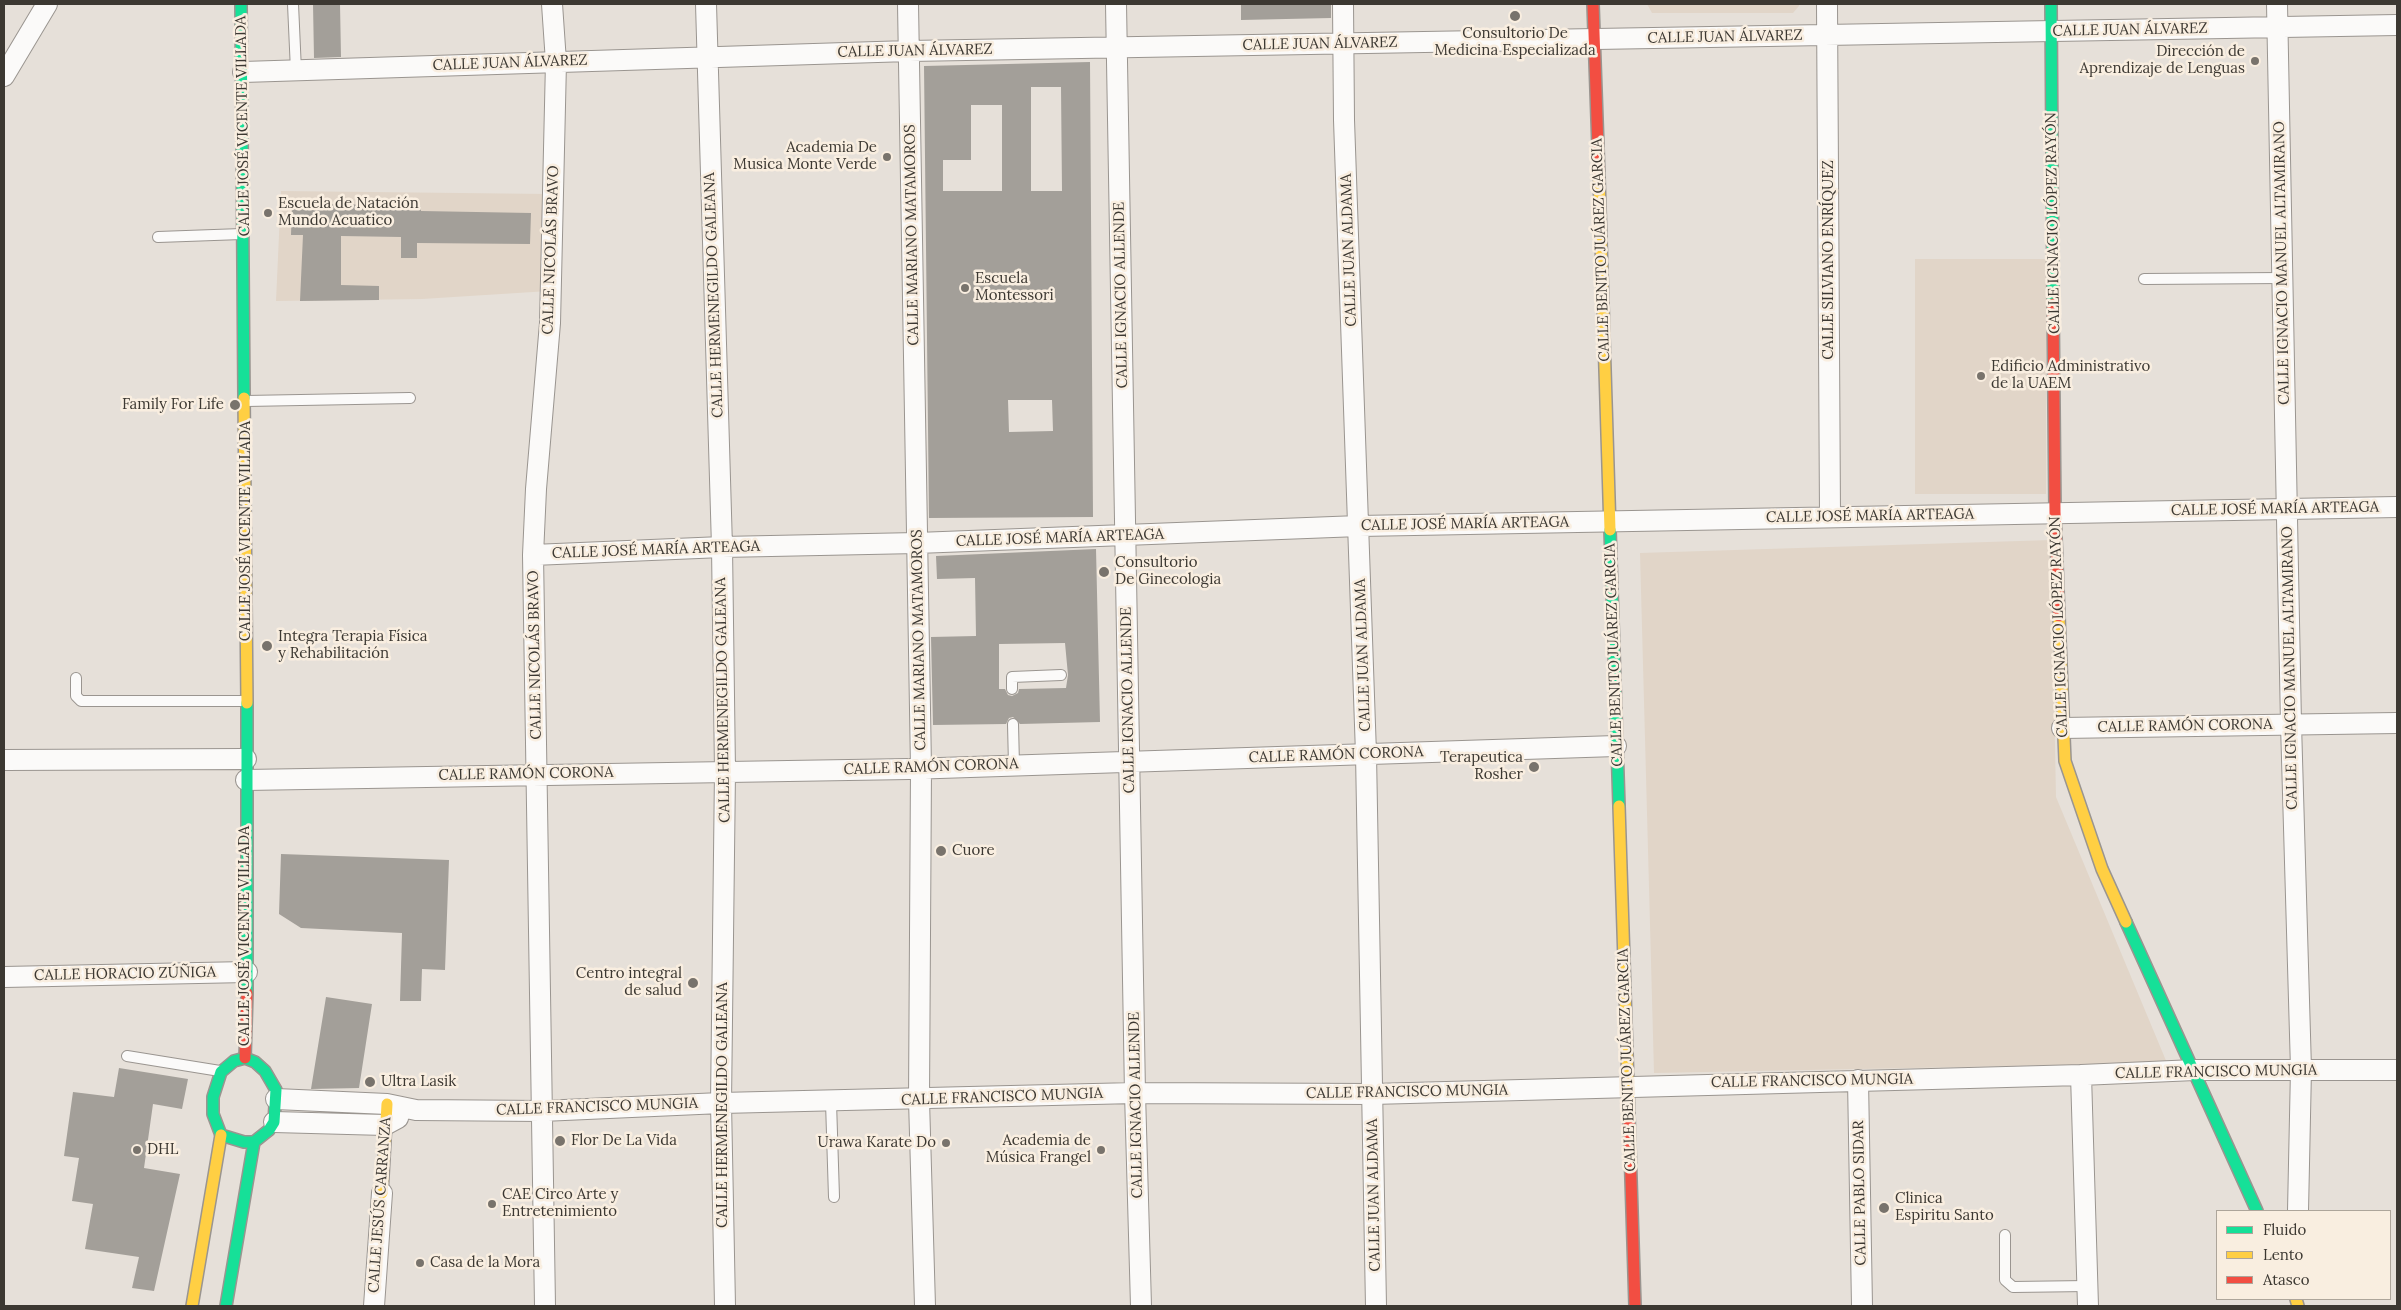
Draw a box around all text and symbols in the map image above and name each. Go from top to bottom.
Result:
marker: Consultorio De Medicina Especializada [1508,9,1522,23]
street label: CALLE JOSÉ VICENTE VILLADA [232,16,254,236]
street label: CALLE JUAN ÁLVAREZ [2052,20,2208,40]
place label: Consultorio De Medicina Especializada [1434,25,1596,60]
street label: CALLE JUAN ÁLVAREZ [1647,27,1803,47]
street label: CALLE JUAN ÁLVAREZ [1242,34,1398,54]
street label: CALLE JUAN ÁLVAREZ [837,41,993,61]
place label: Dirección de Aprendizaje de Lenguas [2080,43,2245,78]
street label: CALLE JUAN ÁLVAREZ [432,51,588,75]
marker: Dirección de Aprendizaje de Lenguas [2249,55,2261,67]
street label: CALLE IGNACIO LÓPEZ RAYÓN [2042,112,2064,334]
street label: CALLE IGNACIO MANUEL ALTAMIRANO [2271,121,2293,405]
street label: CALLE MARIANO MATAMOROS [901,124,923,346]
street label: CALLE BENITO JUÁREZ GARCIA [1588,138,1614,362]
place label: Academia De Musica Monte Verde [733,139,877,174]
marker: Academia De Musica Monte Verde [881,151,893,163]
street label: CALLE SILVIANO ENRÍQUEZ [1820,160,1838,360]
street label: CALLE NICOLÁS BRAVO [539,165,563,335]
street label: CALLE HERMENEGILDO GALEANA [701,172,727,418]
street label: CALLE JUAN ALDAMA [1337,173,1361,327]
place label: Escuela de Natación Mundo Acuatico [278,195,419,230]
street label: CALLE IGNACIO ALLENDE [1110,202,1132,388]
marker: Escuela de Natación Mundo Acuatico [262,207,274,219]
place label: Escuela Montessori [975,270,1054,305]
marker: Escuela Montessori [959,282,971,294]
place label: Edificio Administrativo de la UAEM [1991,358,2150,393]
marker: Edificio Administrativo de la UAEM [1975,370,1987,382]
place label: Family For Life [122,396,224,414]
marker: Family For Life [228,398,242,412]
street label: CALLE JOSÉ VICENTE VILLADA [237,421,255,641]
street label: CALLE JOSÉ MARÍA ARTEAGA [2171,498,2379,520]
street label: CALLE JOSÉ MARÍA ARTEAGA [1766,505,1974,527]
street label: CALLE JOSÉ MARÍA ARTEAGA [1361,513,1569,535]
street label: CALLE IGNACIO LÓPEZ RAYÓN [2046,516,2072,738]
street label: CALLE JOSÉ MARÍA ARTEAGA [956,525,1164,551]
street label: CALLE IGNACIO MANUEL ALTAMIRANO [2279,526,2301,810]
street label: CALLE MARIANO MATAMOROS [908,529,930,751]
street label: CALLE JOSÉ MARÍA ARTEAGA [552,537,760,563]
street label: CALLE BENITO JUÁREZ GARCIA [1601,543,1627,767]
place label: Consultorio De Ginecologia [1115,554,1221,589]
marker: Consultorio De Ginecologia [1097,565,1111,579]
street label: CALLE NICOLÁS BRAVO [525,570,545,740]
street label: CALLE HERMENEGILDO GALEANA [712,577,734,823]
street label: CALLE JUAN ALDAMA [1351,578,1375,732]
street label: CALLE IGNACIO ALLENDE [1117,607,1139,793]
place label: Integra Terapia Física y Rehabilitación [278,628,427,663]
marker: Integra Terapia Física y Rehabilitación [260,639,274,653]
street label: CALLE RAMÓN CORONA [2097,715,2273,737]
street label: CALLE RAMÓN CORONA [1248,743,1424,767]
place label: Terapeutica Rosher [1440,749,1523,784]
street label: CALLE RAMÓN CORONA [843,755,1019,779]
marker: Terapeutica Rosher [1527,760,1541,774]
street label: CALLE RAMÓN CORONA [438,763,614,785]
street label: CALLE JOSÉ VICENTE VILLADA [236,826,254,1046]
place label: Cuore [952,842,995,860]
marker: Cuore [934,844,948,858]
street label: CALLE BENITO JUÁREZ GARCIA [1614,948,1640,1172]
street label: CALLE HORACIO ZÚÑIGA [34,963,216,985]
place label: Centro integral de salud [576,965,682,1000]
marker: Centro integral de salud [686,976,700,990]
street label: CALLE HERMENEGILDO GALEANA [714,982,732,1228]
street label: CALLE IGNACIO ALLENDE [1125,1012,1147,1198]
street label: CALLE FRANCISCO MUNGIA [2115,1061,2317,1083]
street label: CALLE FRANCISCO MUNGIA [1711,1070,1913,1092]
place label: Ultra Lasik [381,1073,456,1091]
marker: Ultra Lasik [363,1075,377,1089]
street label: CALLE FRANCISCO MUNGIA [1306,1081,1508,1103]
street label: CALLE FRANCISCO MUNGIA [901,1084,1103,1110]
street label: CALLE FRANCISCO MUNGIA [496,1094,698,1120]
street label: CALLE JESÚS CARRANZA [365,1117,395,1293]
street label: CALLE JUAN ALDAMA [1364,1118,1384,1272]
street label: CALLE PABLO SIDAR [1850,1120,1870,1266]
place label: Flor De La Vida [571,1132,677,1150]
place label: Academia de Música Frangel [986,1132,1091,1167]
marker: Flor De La Vida [553,1134,567,1148]
place label: Urawa Karate Do [817,1134,936,1152]
marker: Urawa Karate Do [940,1137,952,1149]
place label: DHL [147,1141,178,1159]
marker: DHL [131,1144,143,1156]
marker: Academia de Música Frangel [1095,1144,1107,1156]
place label: CAE Circo Arte y Entretenimiento [502,1186,619,1221]
place label: Clinica Espiritu Santo [1895,1190,1994,1225]
marker: CAE Circo Arte y Entretenimiento [486,1198,498,1210]
marker: Clinica Espiritu Santo [1877,1201,1891,1215]
legend [2216,1210,2391,1300]
text: Fluido [2263,1220,2306,1239]
text: Lento [2263,1245,2303,1264]
place label: Casa de la Mora [430,1254,540,1272]
marker: Casa de la Mora [414,1257,426,1269]
text: Atasco [2263,1270,2309,1289]

